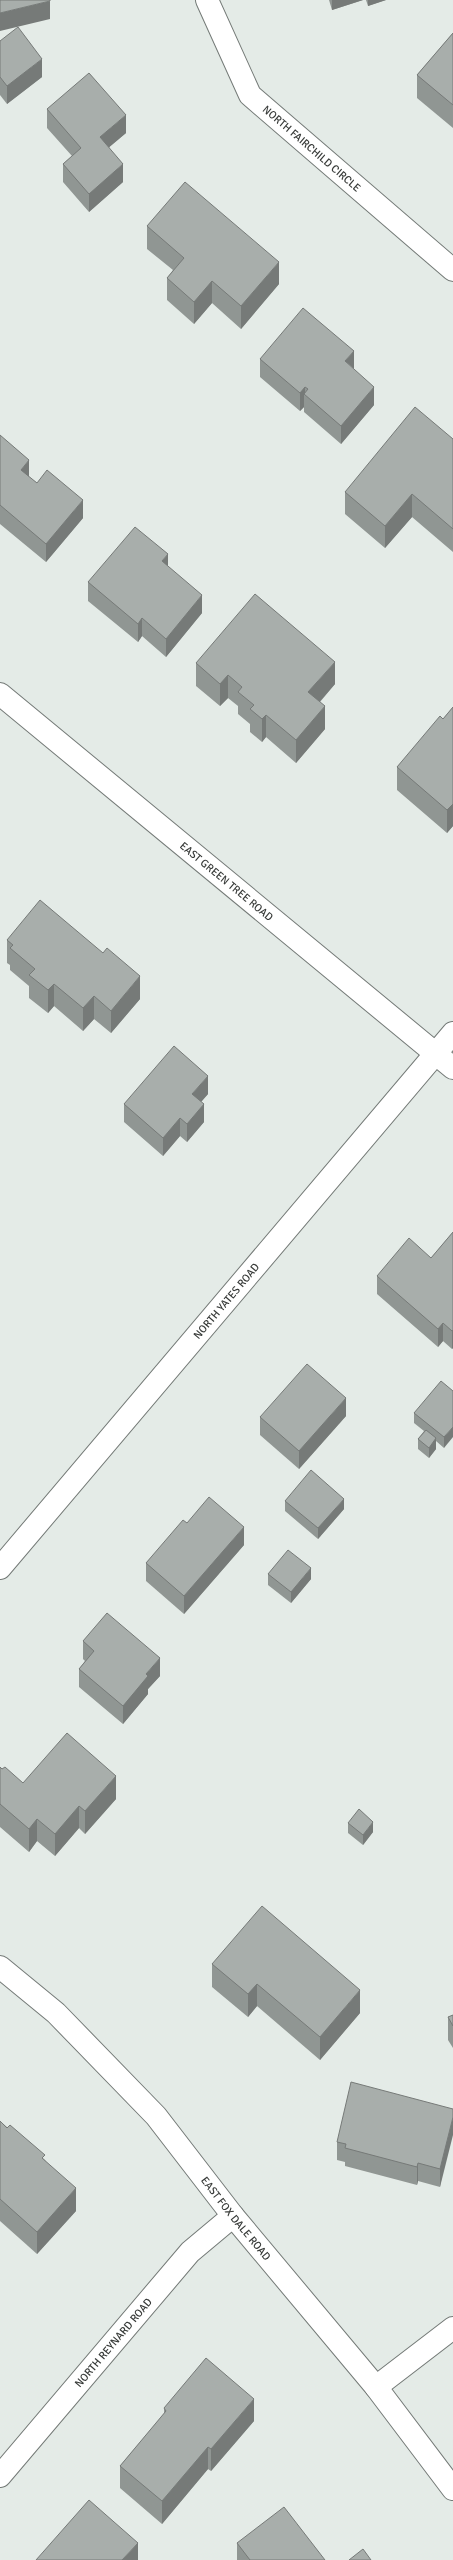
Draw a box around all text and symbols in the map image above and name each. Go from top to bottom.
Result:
street label: NORTH FAIRCHILD CIRCLE [260,103,364,194]
street label: EAST GREEN TREE ROAD [177,839,276,923]
street label: NORTH YATES ROAD [190,1260,262,1341]
street label: EAST FOX DALE ROAD [199,2174,274,2263]
street label: NORTH REYNARD ROAD [72,2295,155,2390]

